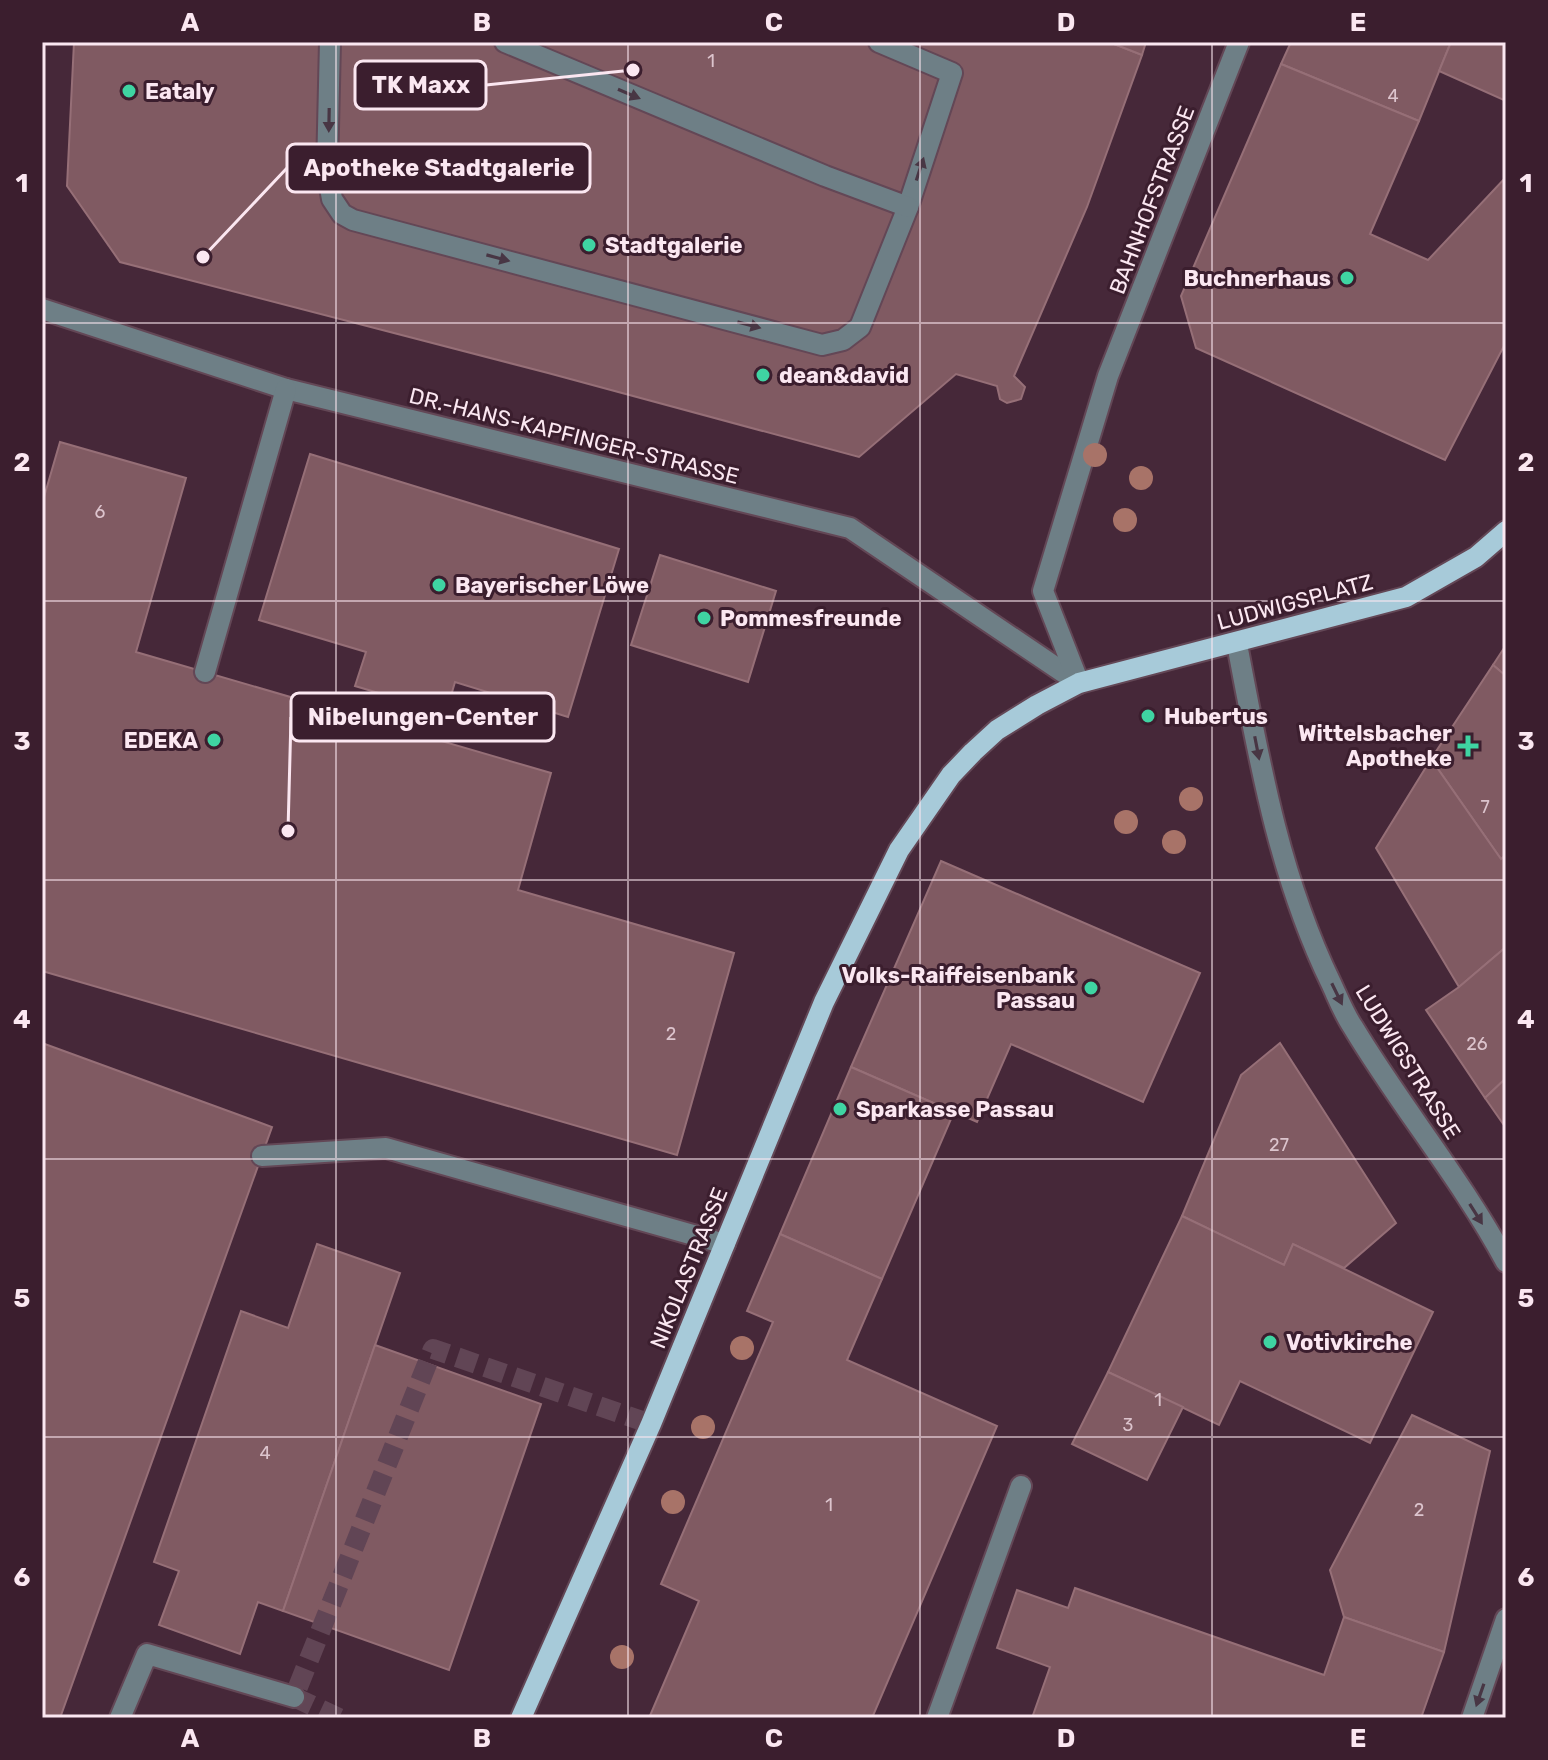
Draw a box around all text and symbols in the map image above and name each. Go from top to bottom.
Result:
text: A [181,7,200,38]
text: B [473,7,491,38]
text: C [765,7,783,38]
text: D [1057,7,1075,38]
text: E [1350,7,1366,38]
house number: 1 [707,50,715,72]
callout: TK Maxx [355,61,486,109]
text: TK Maxx [372,71,470,99]
place label: Eataly [145,78,215,105]
marker: Eataly [120,82,138,100]
house number: 4 [1387,85,1399,107]
one-way arrow [617,87,641,100]
street label: BAHNHOFSTRASSE [1104,102,1200,298]
one-way arrow [322,108,335,133]
callout: Apotheke Stadtgalerie [287,144,590,192]
text: Apotheke Stadtgalerie [304,154,575,182]
one-way arrow [915,157,927,181]
text: 1 [16,168,28,199]
text: 1 [1520,168,1532,199]
place label: Stadtgalerie [605,232,743,259]
marker: Stadtgalerie [580,236,598,254]
one-way arrow [486,253,511,265]
place label: Buchnerhaus [1183,265,1331,292]
marker: Buchnerhaus [1338,269,1356,287]
one-way arrow [737,320,762,332]
place label: dean&david [779,362,909,389]
marker: dean&david [754,366,772,384]
street label: DR.-HANS-KAPFINGER-STRASSE [406,382,742,490]
text: 2 [14,447,30,478]
text: 2 [1518,447,1534,478]
house number: 6 [95,501,106,523]
street label: LUDWIGSPLATZ [1214,568,1376,636]
place label: Bayerischer Löwe [455,572,649,599]
marker: Bayerischer Löwe [430,576,448,594]
place label: Pommesfreunde [720,605,902,632]
marker: Pommesfreunde [695,609,713,627]
callout: Nibelungen-Center [291,693,554,741]
text: Nibelungen-Center [308,703,538,731]
place label: Hubertus [1164,703,1268,730]
marker: Hubertus [1139,707,1157,725]
place label: Wittelsbacher Apotheke [1298,720,1452,772]
text: 3 [13,726,31,757]
text: 3 [1517,726,1535,757]
place label: EDEKA [124,727,198,754]
marker: EDEKA [205,731,223,749]
one-way arrow [1251,736,1263,761]
marker: Wittelsbacher Apotheke [1459,737,1477,755]
house number: 7 [1480,796,1490,818]
place label: Volks-Raiffeisenbank Passau [841,962,1075,1014]
marker: Volks-Raiffeisenbank Passau [1082,979,1100,997]
street label: LUDWIGSTRASSE [1350,980,1466,1144]
one-way arrow [1330,983,1343,1006]
text: 4 [13,1004,31,1035]
text: 4 [1517,1004,1535,1035]
house number: 2 [666,1023,676,1045]
house number: 26 [1466,1033,1488,1055]
place label: Sparkasse Passau [856,1096,1054,1123]
marker: Sparkasse Passau [831,1100,849,1118]
house number: 27 [1269,1134,1289,1156]
street label: NIKOLASTRASSE [644,1183,734,1353]
one-way arrow [1468,1203,1483,1224]
text: 5 [14,1283,30,1314]
text: 5 [1518,1283,1534,1314]
place label: Votivkirche [1286,1329,1413,1356]
marker: Votivkirche [1261,1333,1279,1351]
house number: 1 [1154,1389,1162,1411]
house number: 3 [1123,1414,1133,1436]
house number: 4 [259,1442,271,1464]
house number: 1 [825,1494,833,1516]
house number: 2 [1414,1499,1424,1521]
text: 6 [14,1562,31,1593]
text: 6 [1518,1562,1535,1593]
one-way arrow [1473,1683,1486,1707]
text: A [181,1723,200,1754]
text: B [473,1723,491,1754]
text: C [765,1723,783,1754]
text: D [1057,1723,1075,1754]
text: E [1350,1723,1366,1754]

